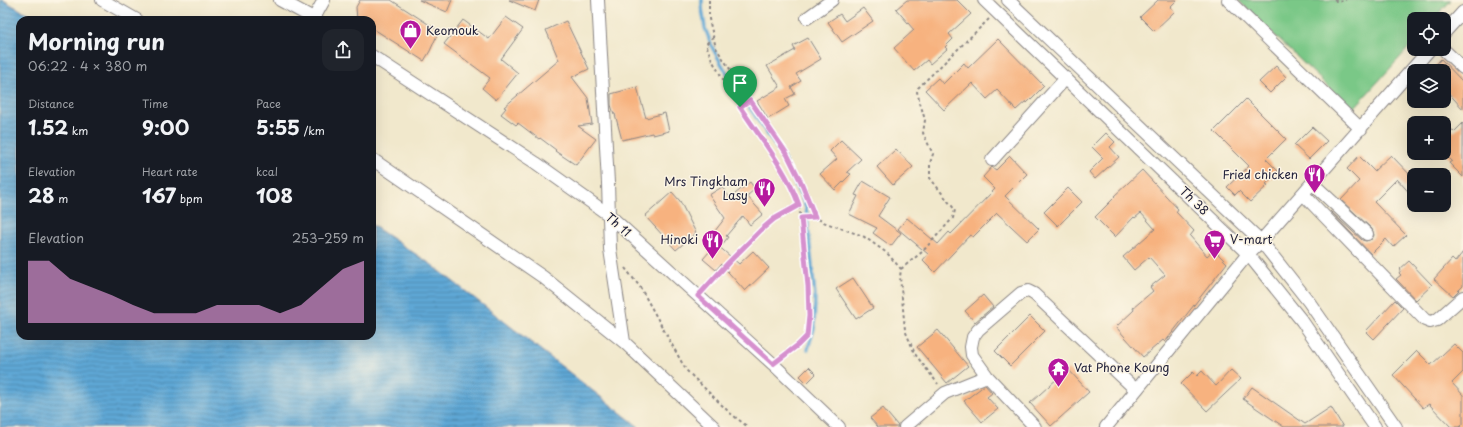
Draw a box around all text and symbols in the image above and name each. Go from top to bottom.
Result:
map controls [1407,12,1451,212]
button: locate [1407,12,1451,56]
shop icon: Keomouk [397,18,423,51]
place label: Keomouk [426,21,479,39]
text: Morning run [28,24,165,57]
button: share [322,29,364,71]
text: 06:22 · 4 × 380 m [28,56,147,75]
button: layers [1407,64,1451,108]
pin [723,66,757,107]
icon: arrive [729,72,751,94]
text: Distance [28,95,74,112]
text: Time [142,95,168,112]
text: Pace [256,95,281,112]
text: 1.52 [28,112,68,142]
text: 9:00 [142,112,189,142]
text: 5:55 [256,112,300,142]
button: + [1407,116,1451,160]
text: km [68,122,88,139]
text: /km [300,122,325,139]
restaurant icon: Fried chicken [1301,162,1327,195]
text: Elevation [28,163,75,180]
text: Heart rate [142,163,198,180]
text: kcal [256,163,278,180]
place label: Fried chicken [1222,165,1298,183]
button: − [1407,168,1451,212]
place label: Mrs Tingkham Lasy [664,172,748,204]
restaurant icon: Mrs Tingkham Lasy [751,176,777,209]
text: 28 [28,180,55,210]
text: 167 [142,180,176,210]
text: 108 [256,180,293,210]
street label: Th 38 [1176,182,1213,219]
text: m [55,190,68,207]
text: bpm [176,190,203,207]
street label: Th 11 [602,208,635,240]
restaurant icon: Hinoki [700,227,726,260]
supermarket icon: V-mart [1202,227,1228,260]
text: Elevation [28,228,84,247]
text: 253–259 m [292,228,364,247]
place label: Hinoki [660,230,698,248]
place label: V-mart [1230,230,1273,248]
temple icon: Vat Phone Koung [1045,355,1071,388]
place label: Vat Phone Koung [1074,358,1170,376]

